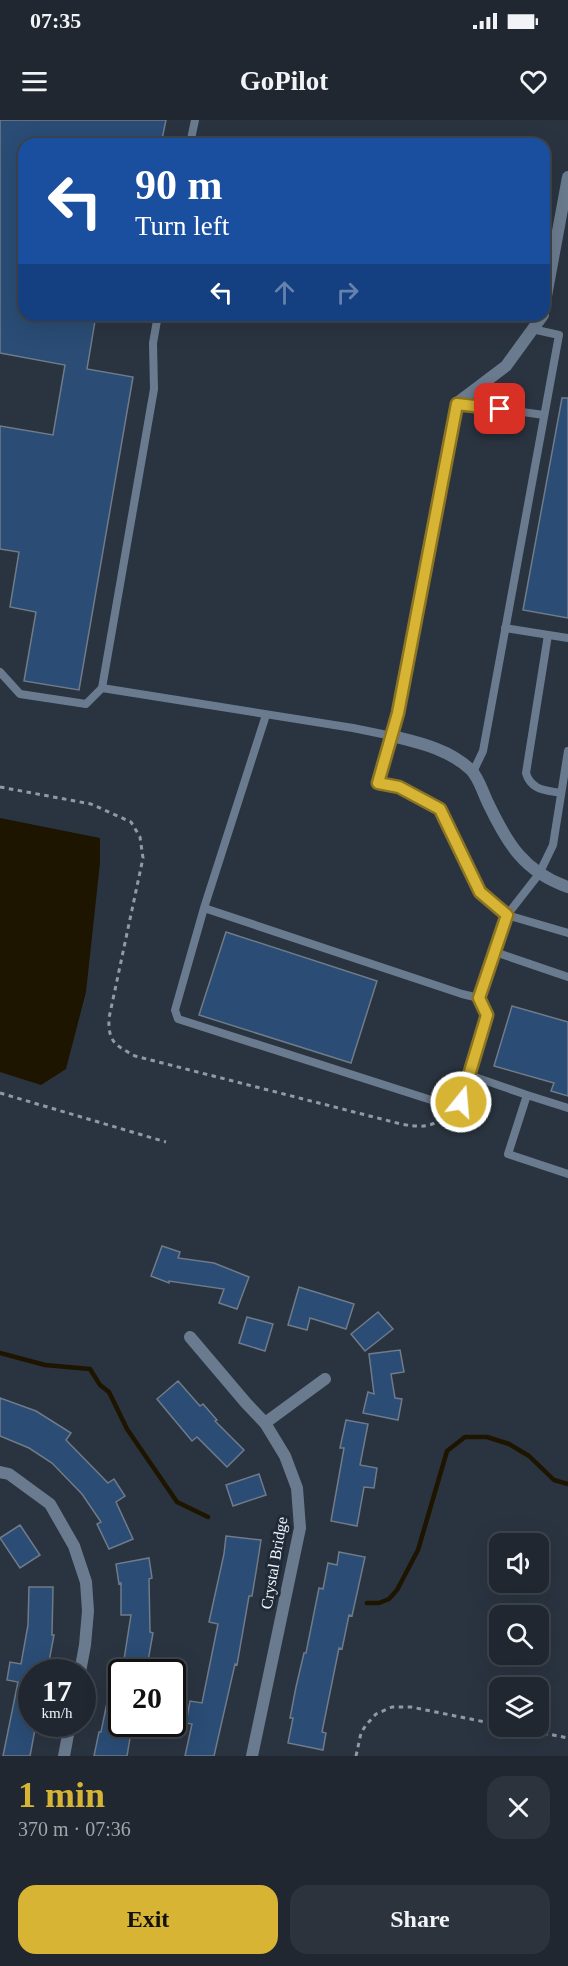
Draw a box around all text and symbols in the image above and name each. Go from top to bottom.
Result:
text: 07:35 [30,8,81,33]
icon: menu [18,65,51,98]
icon: heart [517,65,550,98]
text: GoPilot [240,66,328,96]
icon: left [36,162,114,240]
text: 90 m [135,162,223,208]
text: Turn left [135,211,229,241]
icon: left [205,276,238,309]
icon: ahead [268,276,301,309]
icon: right [331,276,364,309]
pin [474,383,525,434]
icon: arrive [483,392,516,425]
position arrow [429,1070,493,1134]
street label: Crystal Bridge [257,1515,291,1611]
map controls [489,1533,549,1737]
button: sound [489,1533,549,1593]
button: search [489,1605,549,1665]
speed limit sign: 20 [108,1659,186,1737]
text: 17 [42,1674,72,1707]
button: layers [489,1677,549,1737]
text: km/h [42,1705,72,1721]
text: 1 min [18,1775,105,1815]
button: close [487,1776,550,1839]
text: 370 m · 07:36 [18,1818,131,1840]
button: Exit [18,1885,278,1954]
button: Share [290,1885,550,1954]

